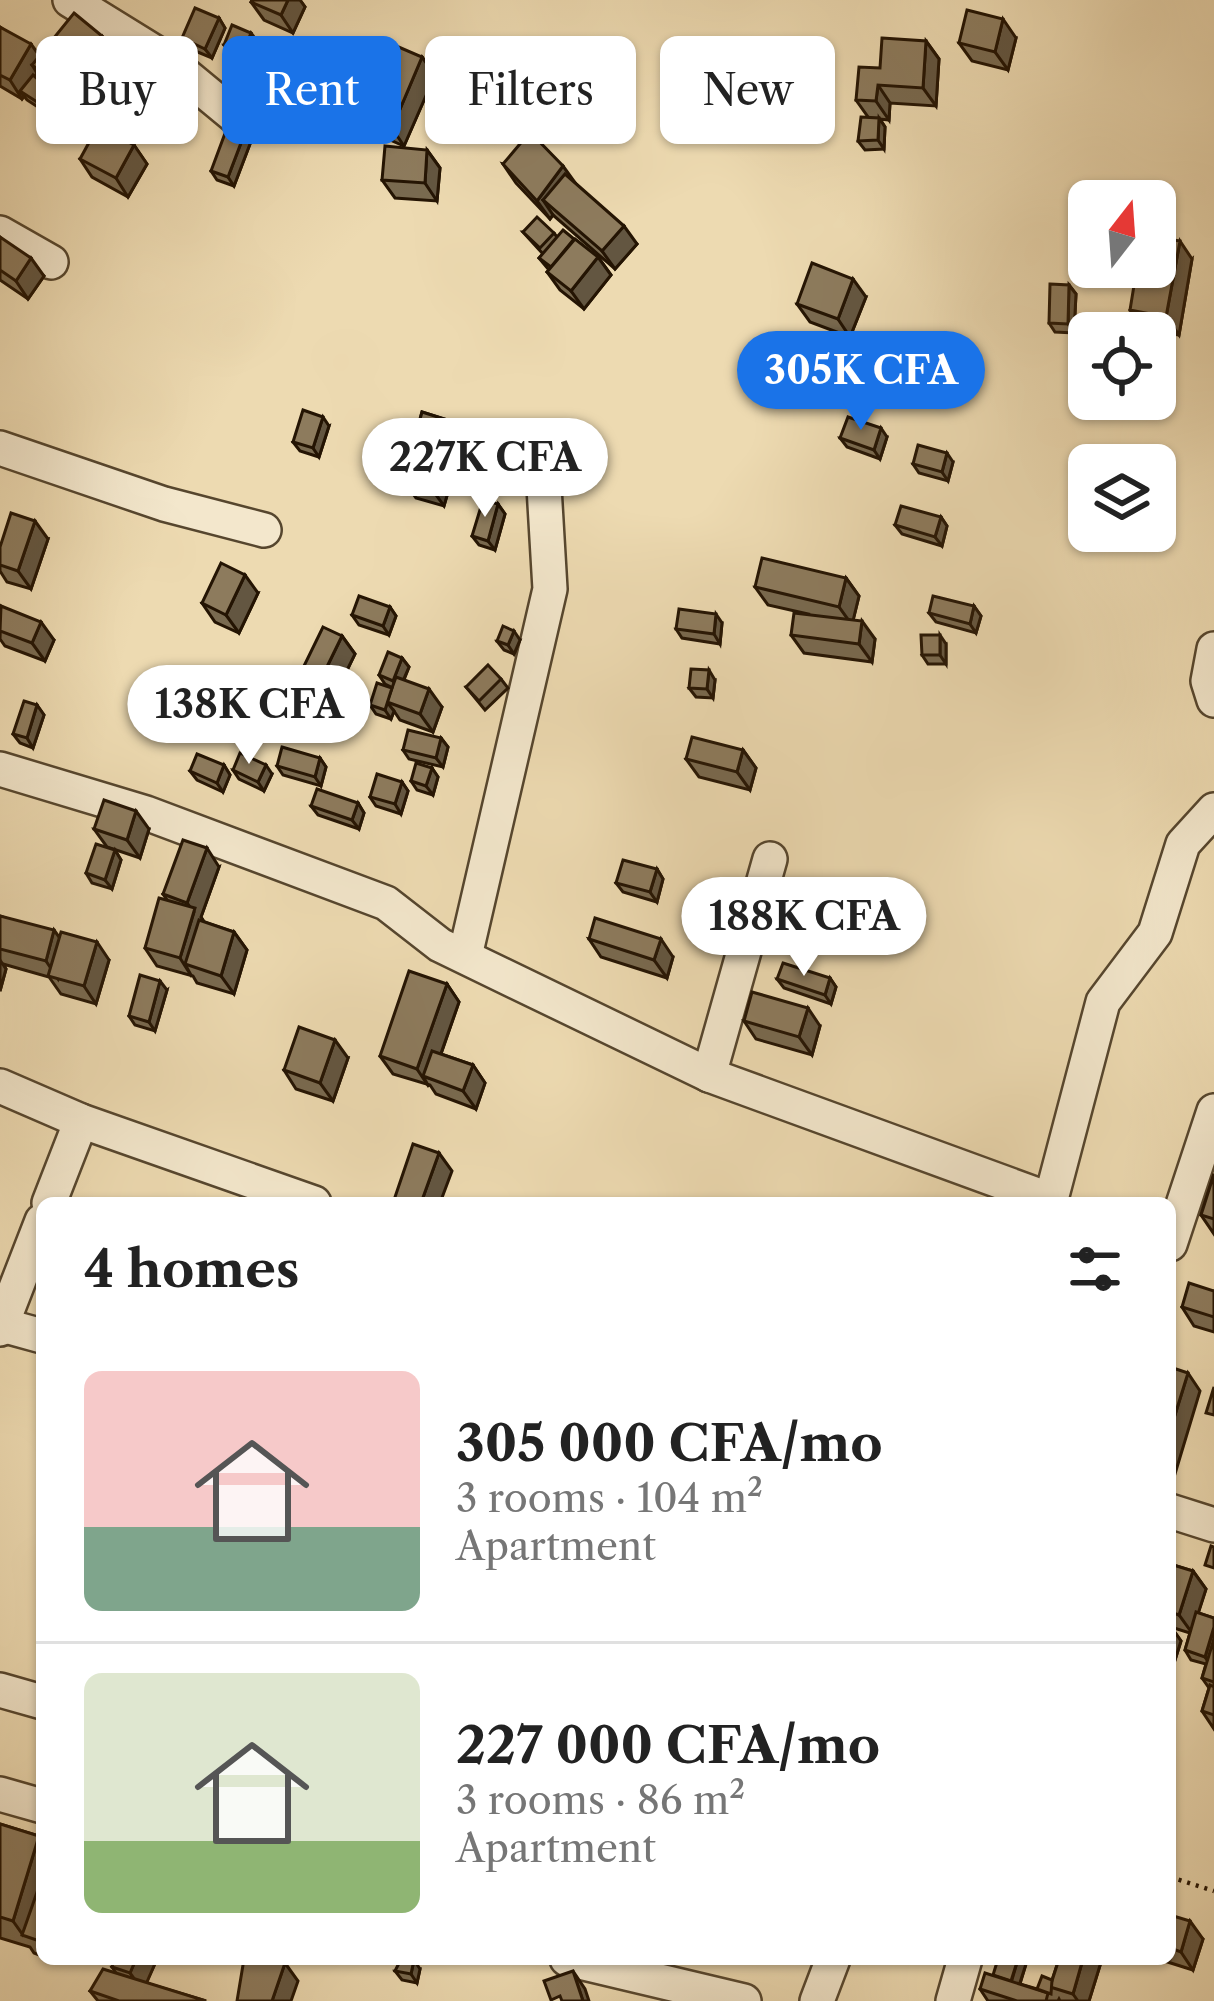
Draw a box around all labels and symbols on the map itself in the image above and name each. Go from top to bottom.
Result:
north arrow [1068,180,1176,288]
pin: 305K CFA [737,331,985,433]
pin: 227K CFA [361,418,609,520]
pin: 138K CFA [125,665,373,767]
pin: 188K CFA [680,877,928,979]

